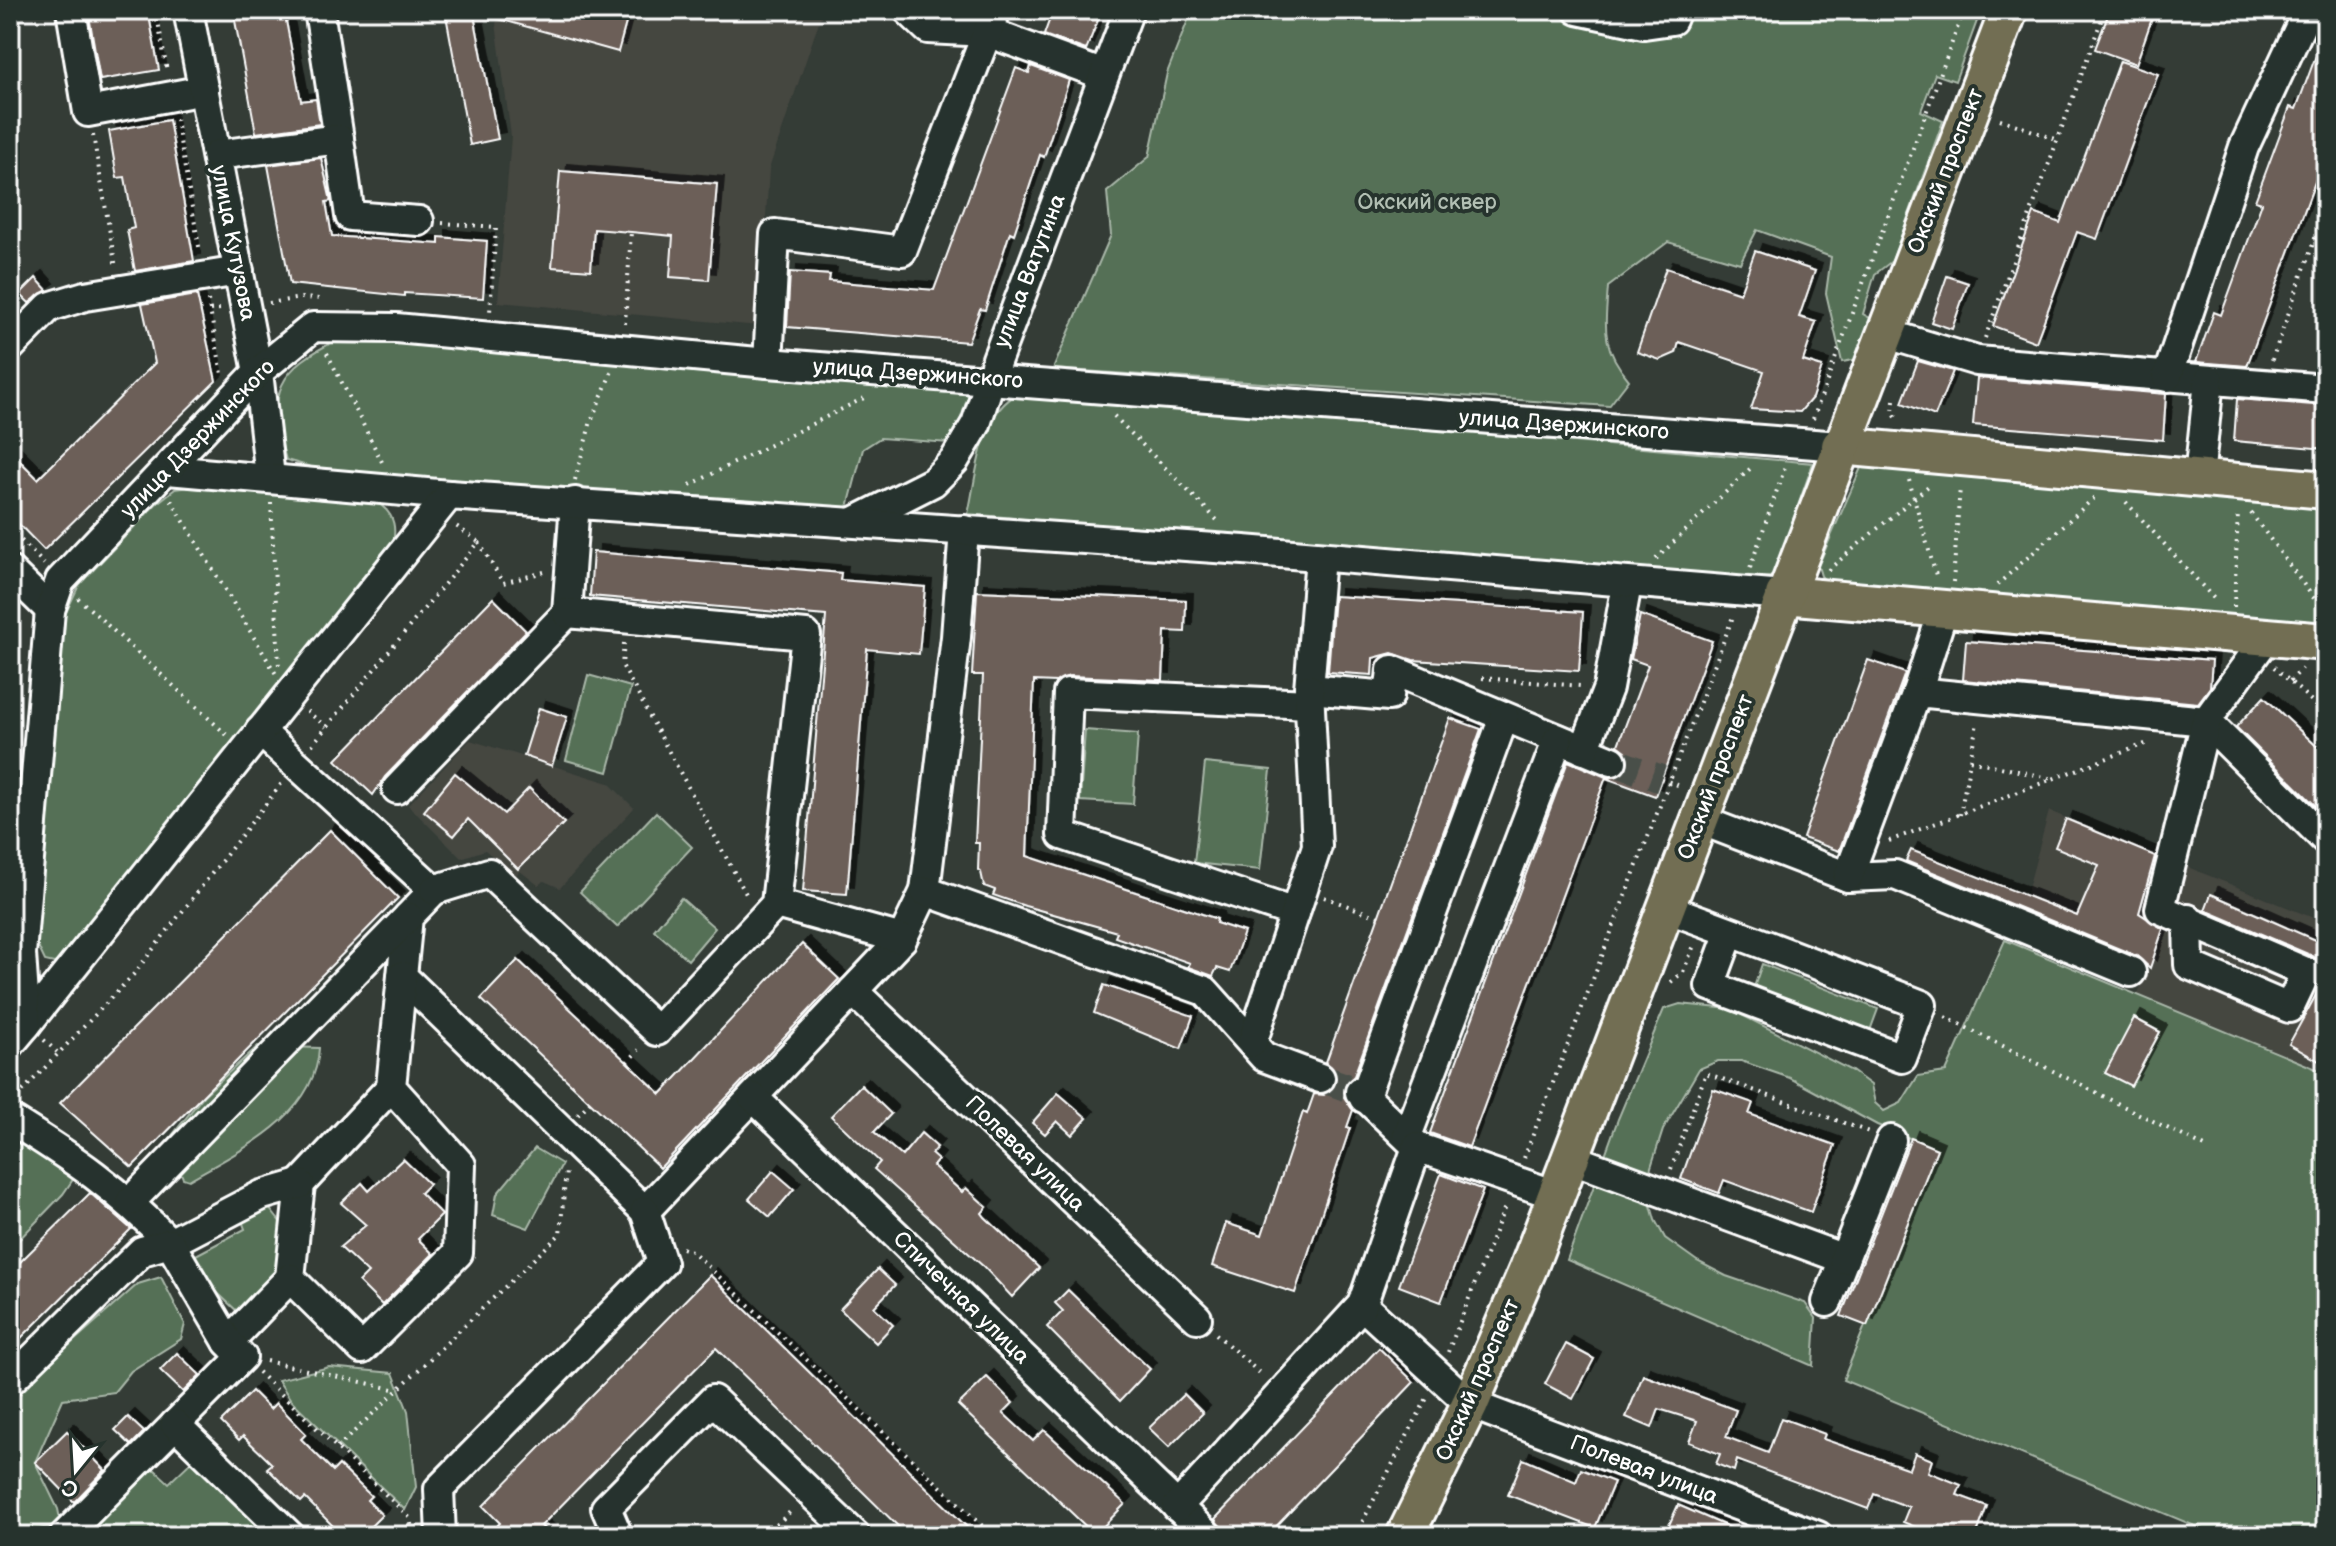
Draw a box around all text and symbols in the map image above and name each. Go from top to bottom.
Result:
street label: Окский проспект [1902,84,1990,257]
street label: улица Кутузова [205,163,261,323]
park label: Окский сквер [1357,189,1497,216]
street label: улица Ватутина [988,190,1072,352]
street label: улица Дзержинского [812,353,1024,395]
street label: улица Дзержинского [115,354,281,524]
street label: улица Дзержинского [1458,404,1670,446]
street label: Окский проспект [1672,690,1760,863]
street label: Полевая улица [960,1090,1090,1218]
street label: Спичечная улица [887,1226,1035,1370]
street label: Окский проспект [1430,1294,1526,1465]
street label: Полевая улица [1566,1429,1722,1511]
north arrow [36,1430,116,1510]
text: С [59,1472,82,1503]

